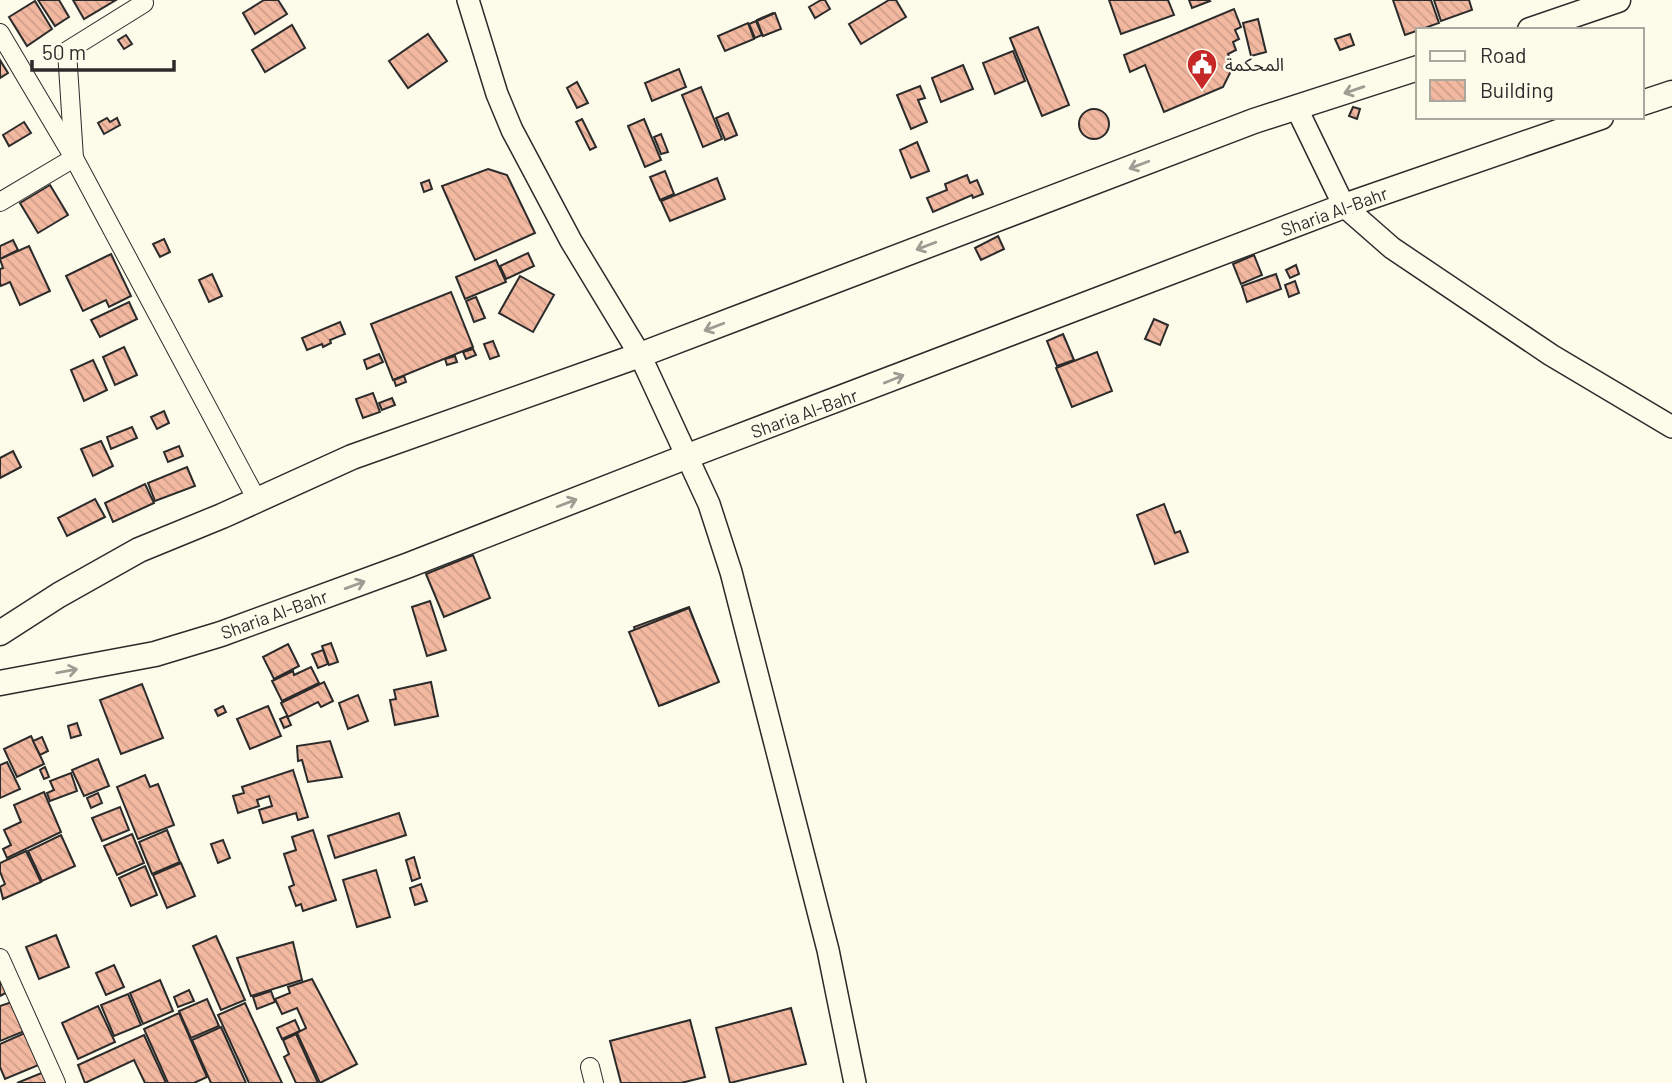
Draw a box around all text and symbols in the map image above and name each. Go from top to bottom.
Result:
scale bar [32,28,173,72]
legend [1416,28,1644,119]
text: 50 m [42,39,86,64]
text: Road [1480,42,1526,67]
public building icon: المحكمة [1185,47,1219,91]
place label: المحكمة [1225,53,1284,75]
text: Building [1480,77,1554,102]
one-way arrow [1343,85,1365,97]
one-way arrow [1129,160,1151,172]
street label: Sharia Al-Bahr [1278,181,1391,241]
one-way arrow [916,241,938,253]
one-way arrow [703,321,725,334]
one-way arrow [883,371,905,384]
street label: Sharia Al-Bahr [748,383,861,443]
one-way arrow [556,496,578,509]
one-way arrow [343,578,365,590]
street label: Sharia Al-Bahr [218,584,331,644]
one-way arrow [55,664,78,677]

